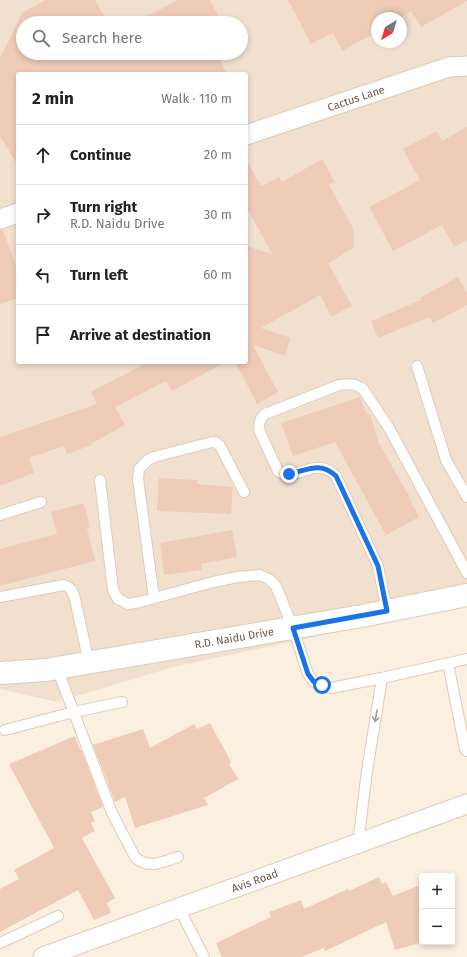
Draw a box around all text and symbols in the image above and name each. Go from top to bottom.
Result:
north arrow [371,12,407,48]
search box [16,16,248,60]
icon: search [30,27,52,49]
text: Search here [62,29,142,47]
street label: Cactus Lane [326,83,386,114]
text: 2 min [32,88,74,109]
text: Walk · 110 m [161,91,232,106]
icon: ahead [32,144,54,166]
text: Continue [70,146,131,164]
text: 20 m [204,147,232,162]
text: Turn right [70,198,137,216]
icon: right [32,204,54,226]
text: 30 m [204,207,232,222]
text: R.D. Naidu Drive [70,216,165,231]
icon: left [32,264,54,286]
text: Turn left [70,266,128,284]
text: 60 m [203,267,232,282]
icon: arrive [32,324,54,346]
text: Arrive at destination [70,326,211,344]
route end [280,465,298,483]
street label: R.D. Naidu Drive [194,625,275,651]
route start [313,676,331,694]
one-way arrow [372,709,380,722]
street label: Avis Road [230,866,280,895]
map controls [419,873,455,945]
button: + [419,873,455,909]
button: − [419,909,455,945]

